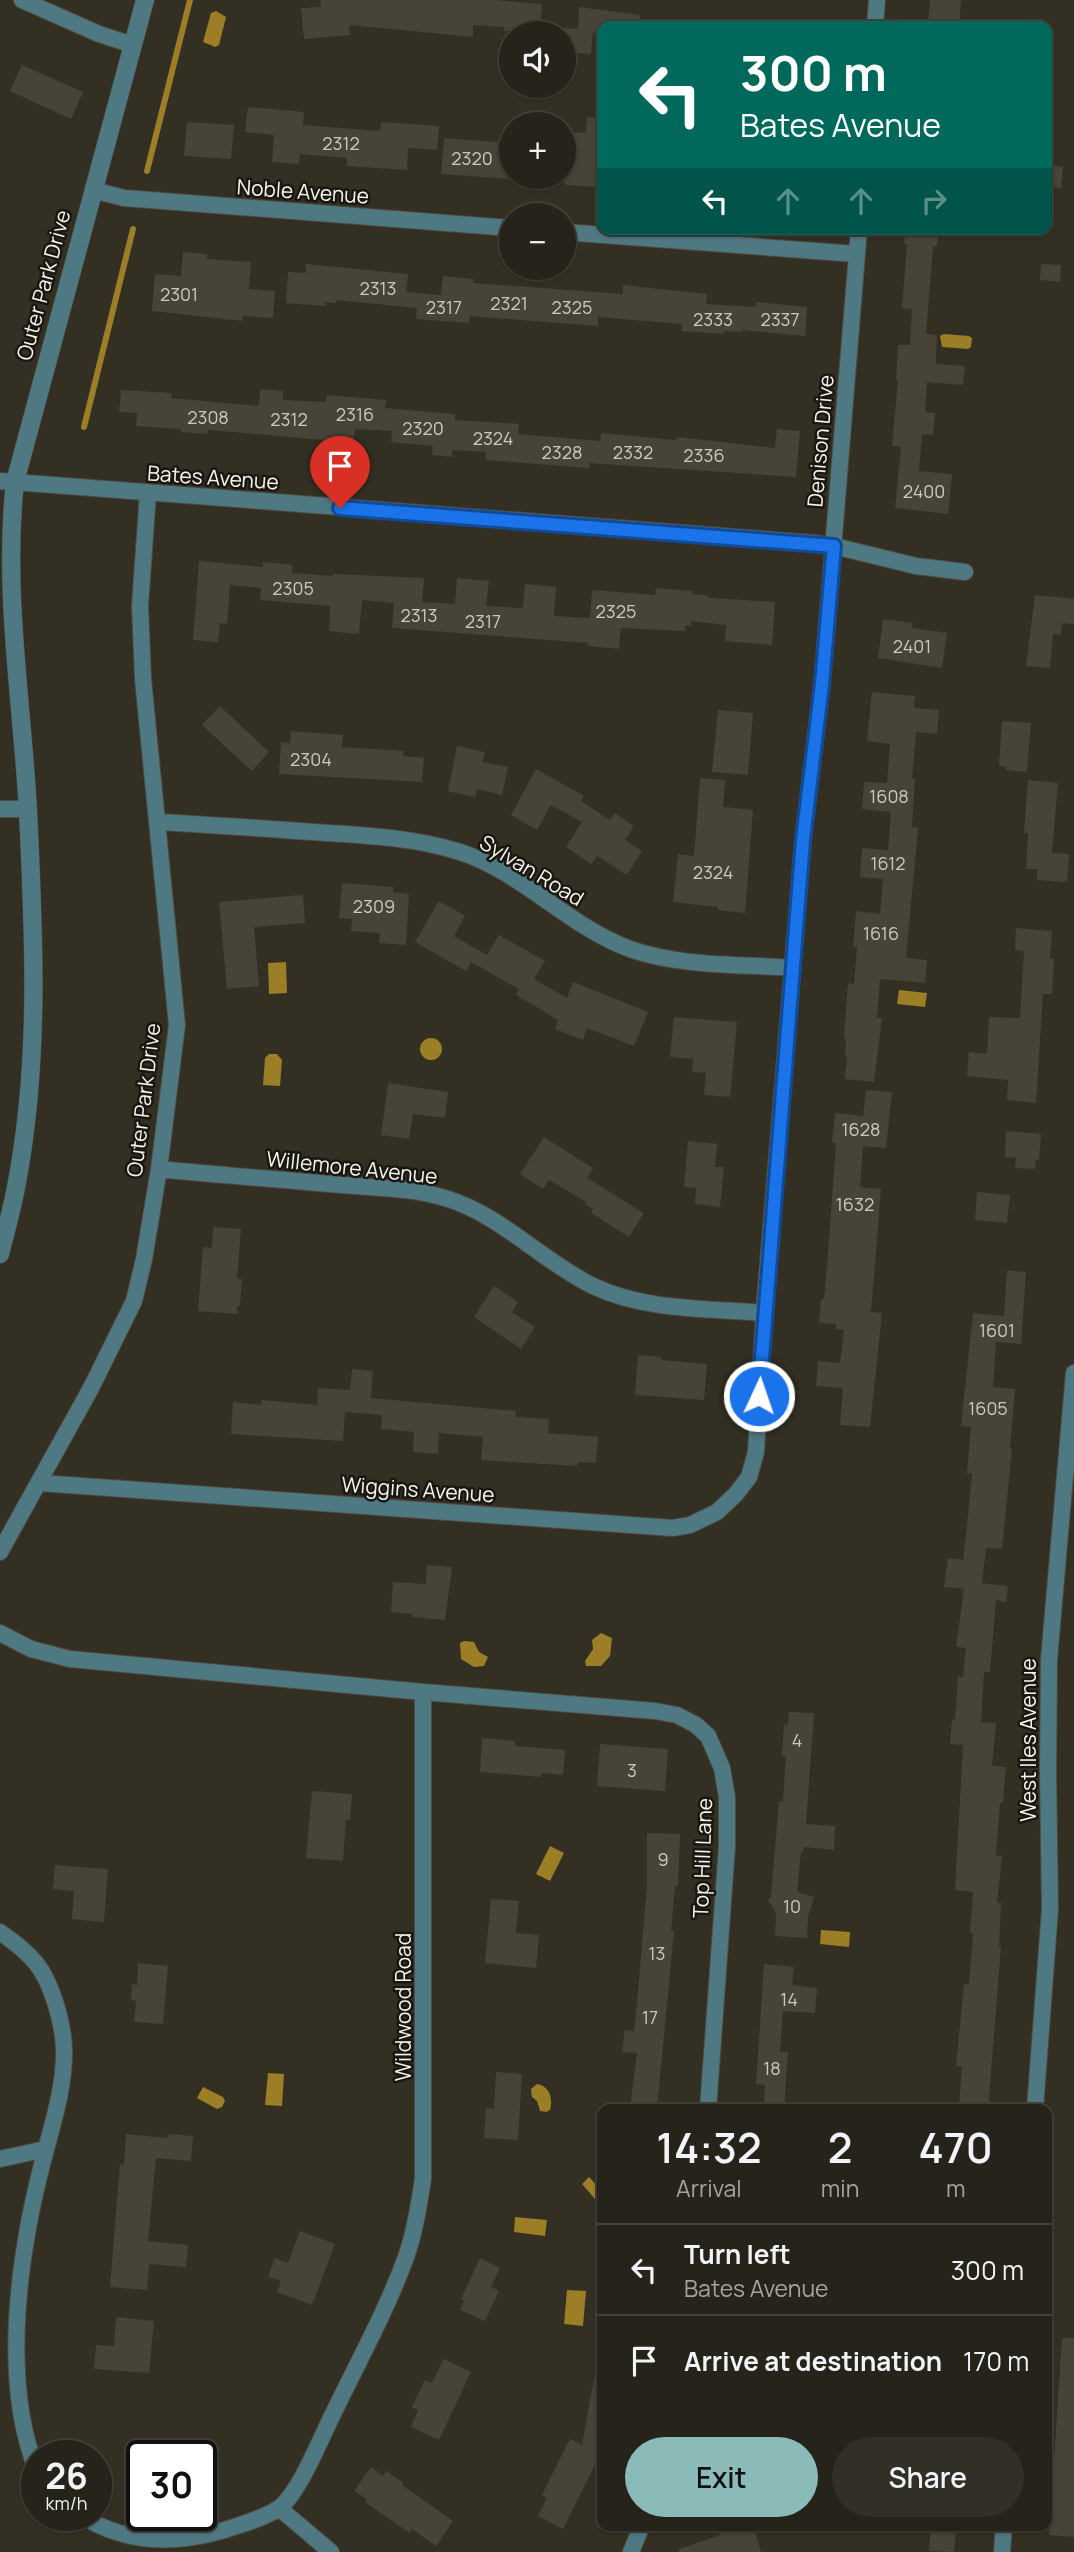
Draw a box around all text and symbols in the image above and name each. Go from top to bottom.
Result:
map controls [499,21,576,280]
button: sound [499,21,576,98]
text: 300 m [740,39,887,106]
icon: left [625,49,716,140]
text: Bates Avenue [740,103,941,147]
button: + [499,112,576,189]
house number: 2312 [322,131,360,155]
house number: 2320 [451,146,493,170]
street label: Noble Avenue [236,172,370,210]
icon: left [696,182,734,220]
icon: ahead [769,182,807,220]
icon: ahead [842,182,880,220]
icon: right [915,182,953,220]
button: − [499,203,576,280]
street label: Outer Park Drive [9,207,77,363]
house number: 2313 [359,276,397,300]
house number: 2301 [160,282,198,306]
house number: 2321 [490,291,528,315]
house number: 2317 [426,295,462,319]
house number: 2325 [552,295,592,319]
house number: 2333 [693,307,733,331]
house number: 2337 [760,307,800,331]
street label: Denison Drive [800,374,840,508]
house number: 2316 [336,402,374,426]
house number: 2308 [187,405,229,429]
house number: 2312 [270,407,308,431]
house number: 2320 [402,416,444,440]
house number: 2324 [473,426,513,450]
pin [310,436,370,508]
house number: 2328 [542,440,582,464]
house number: 2332 [613,440,653,464]
house number: 2336 [683,443,725,467]
icon: arrive [321,447,359,485]
street label: Bates Avenue [146,458,280,496]
house number: 2400 [903,479,945,503]
house number: 2305 [272,576,314,600]
house number: 2325 [596,599,636,623]
house number: 2313 [400,603,438,627]
house number: 2317 [465,609,501,633]
house number: 2401 [893,634,931,658]
house number: 2304 [290,747,332,771]
house number: 1608 [869,784,909,808]
street label: Sylvan Road [475,828,589,912]
house number: 1612 [870,851,906,875]
house number: 2324 [693,860,733,884]
house number: 2309 [353,894,395,918]
house number: 1616 [863,921,899,945]
street label: Outer Park Drive [120,1021,166,1179]
house number: 1628 [842,1117,880,1141]
street label: Willemore Avenue [265,1144,439,1190]
house number: 1632 [836,1192,874,1216]
house number: 1601 [979,1318,1015,1342]
position arrow [722,1359,796,1433]
house number: 1605 [968,1396,1008,1420]
street label: Wiggins Avenue [340,1470,496,1508]
street label: West Iles Avenue [1014,1658,1042,1822]
house number: 4 [792,1728,802,1752]
house number: 3 [627,1758,637,1782]
street label: Top Hill Lane [686,1797,718,1919]
house number: 9 [657,1847,669,1871]
house number: 10 [783,1894,801,1918]
street label: Wildwood Road [389,1933,417,2081]
house number: 13 [649,1941,665,1965]
house number: 14 [780,1987,798,2011]
house number: 17 [642,2005,658,2029]
house number: 18 [763,2056,781,2080]
text: 14:32 [656,2118,762,2176]
text: 2 [828,2118,852,2176]
text: 470 [919,2118,993,2176]
text: Arrival [676,2172,742,2204]
text: min [821,2172,859,2204]
text: m [946,2172,965,2204]
text: Turn left [684,2236,791,2272]
icon: left [625,2251,663,2289]
text: 300 m [951,2252,1024,2288]
text: Bates Avenue [684,2272,829,2304]
icon: arrive [625,2342,663,2380]
text: Arrive at destination [684,2343,942,2379]
text: 170 m [963,2343,1029,2379]
button: Exit [625,2437,818,2517]
button: Share [832,2437,1024,2517]
speed limit sign: 30 [126,2440,217,2531]
text: 26 [45,2452,88,2500]
text: km/h [46,2491,87,2515]

